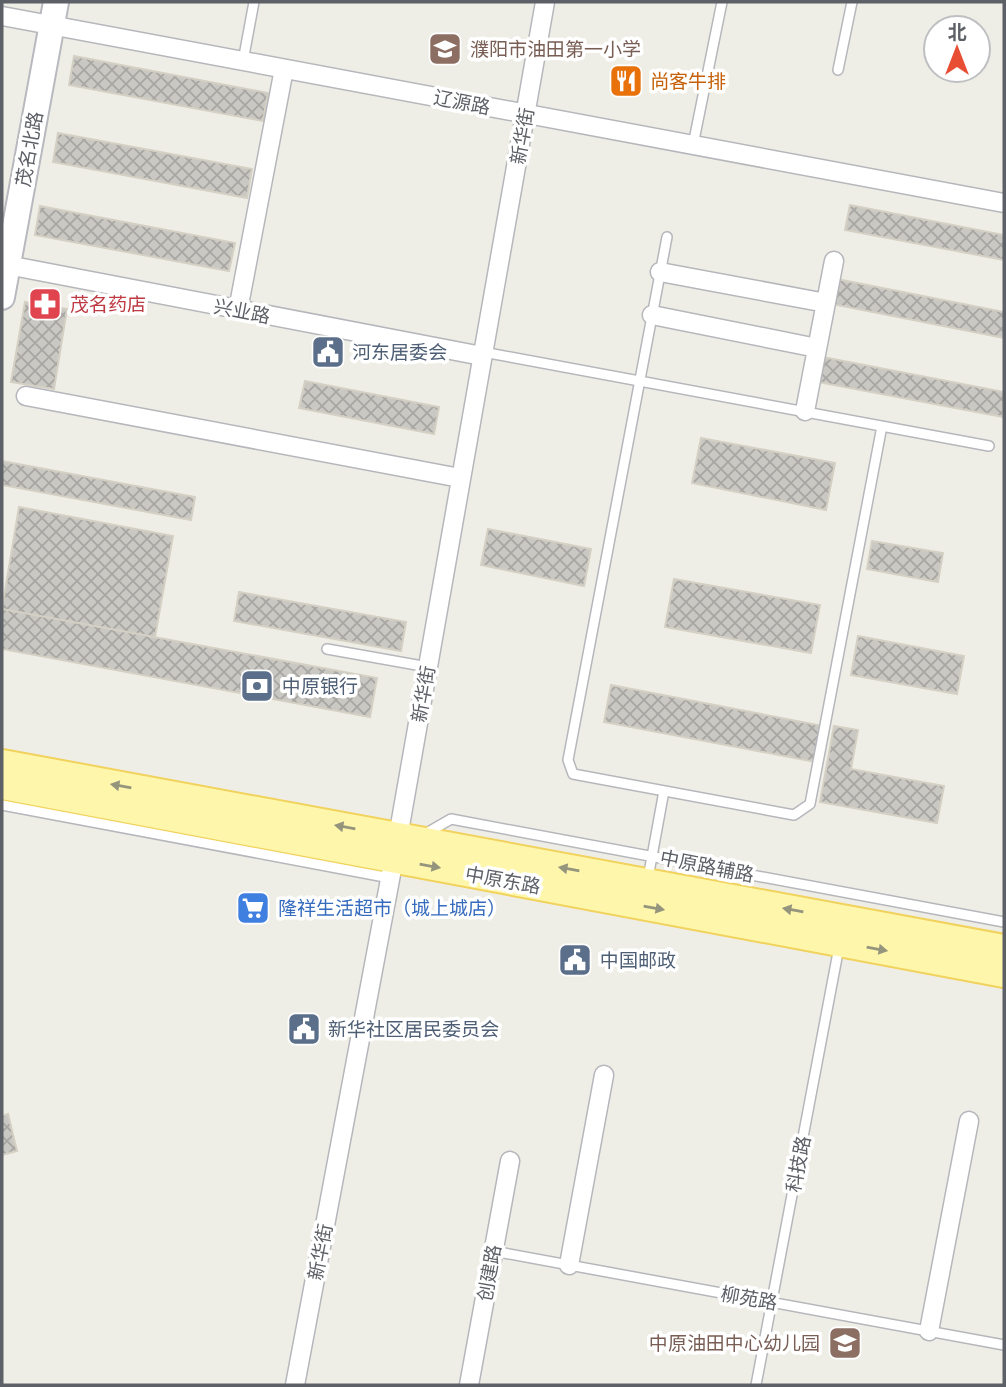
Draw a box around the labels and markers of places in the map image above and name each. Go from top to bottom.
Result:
school or university icon: 濮阳市油田第一小学 [426,30,464,68]
place label: 濮阳市油田第一小学 [470,37,641,61]
restaurant icon: 尚客牛排 [607,62,645,100]
place label: 尚客牛排 [650,69,726,93]
pharmacy icon: 茂名药店 [26,285,64,323]
place label: 茂名药店 [70,292,146,316]
public building icon: 河东居委会 [309,333,347,371]
place label: 河东居委会 [352,340,447,364]
bank icon: 中原银行 [238,667,276,705]
place label: 中原银行 [282,674,358,698]
supermarket icon: 隆祥生活超市（城上城店） [234,889,272,927]
place label: 隆祥生活超市（城上城店） [278,896,506,920]
public building icon: 中国邮政 [556,941,594,979]
place label: 中国邮政 [600,948,676,972]
public building icon: 新华社区居民委员会 [285,1010,323,1048]
place label: 新华社区居民委员会 [328,1017,499,1041]
school or university icon: 中原油田中心幼儿园 [826,1324,864,1362]
place label: 中原油田中心幼儿园 [649,1331,820,1355]

